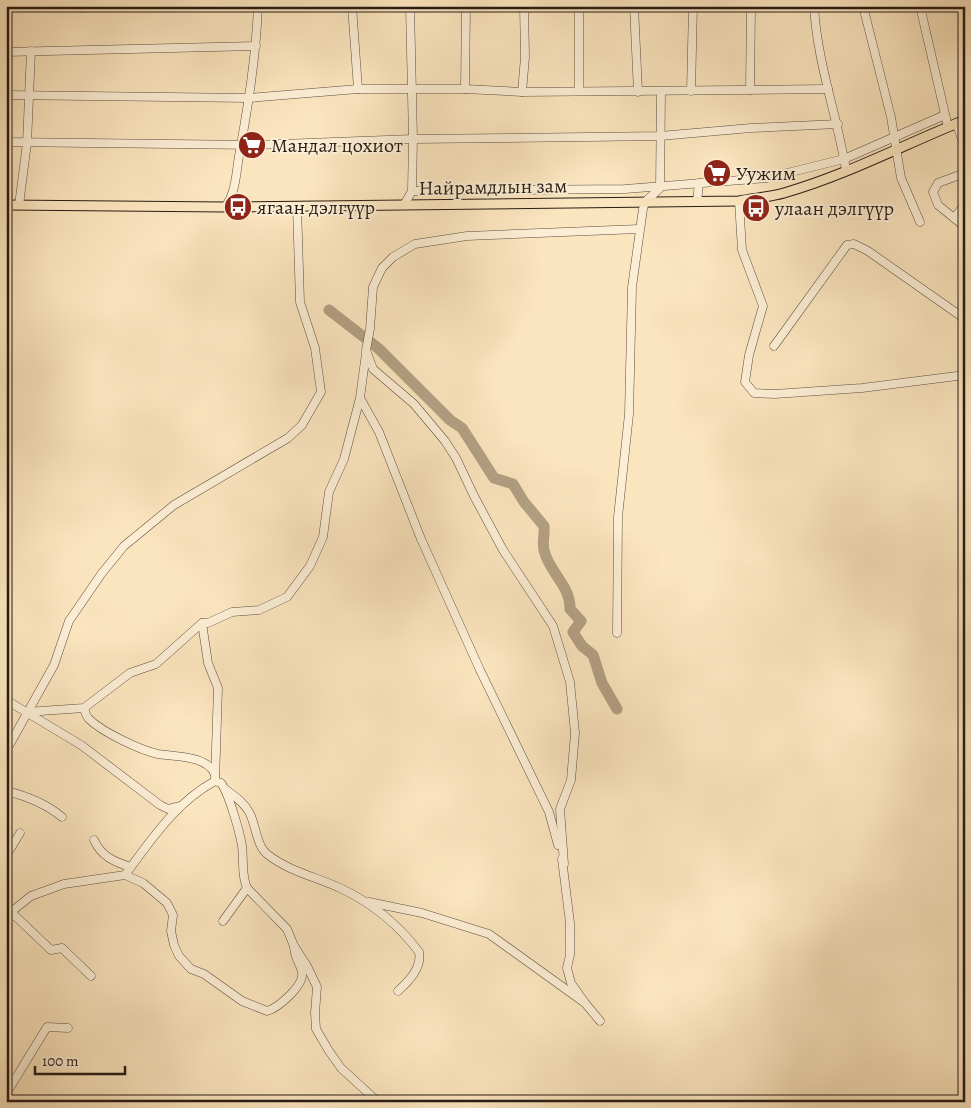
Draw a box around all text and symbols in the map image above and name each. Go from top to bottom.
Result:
supermarket icon: Мандал цохиот [237,130,267,160]
place label: Мандал цохиот [271,132,403,159]
supermarket icon: Уужим [702,158,732,188]
place label: Уужим [736,160,796,187]
street label: Найрамдлын зам [418,172,568,202]
bus stop icon: ягаан дэлгүүр [223,192,253,222]
bus stop icon: улаан дэлгүүр [741,193,771,223]
place label: ягаан дэлгүүр [257,194,375,221]
place label: улаан дэлгүүр [774,195,894,222]
scale bar [35,1043,125,1075]
text: 100 m [42,1051,79,1071]

